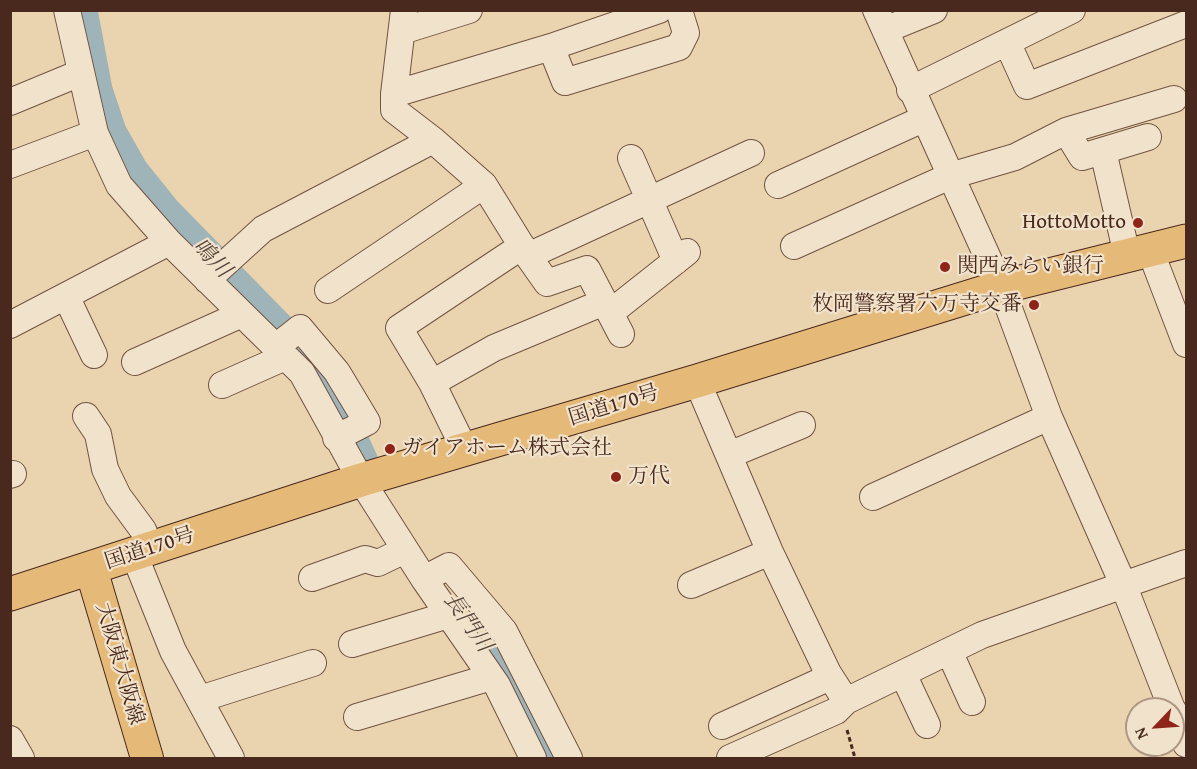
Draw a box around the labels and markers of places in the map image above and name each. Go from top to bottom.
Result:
place label: HottoMotto [1022,210,1126,236]
marker: HottoMotto [1131,216,1145,230]
place label: 関西みらい銀行 [957,254,1104,280]
marker: 関西みらい銀行 [938,260,952,274]
place label: 枚岡警察署六万寺交番 [812,292,1022,318]
marker: 枚岡警察署六万寺交番 [1027,298,1041,312]
place label: ガイアホーム株式会社 [402,436,612,462]
marker: ガイアホーム株式会社 [383,442,397,456]
place label: 万代 [628,464,670,490]
marker: 万代 [609,470,623,484]

